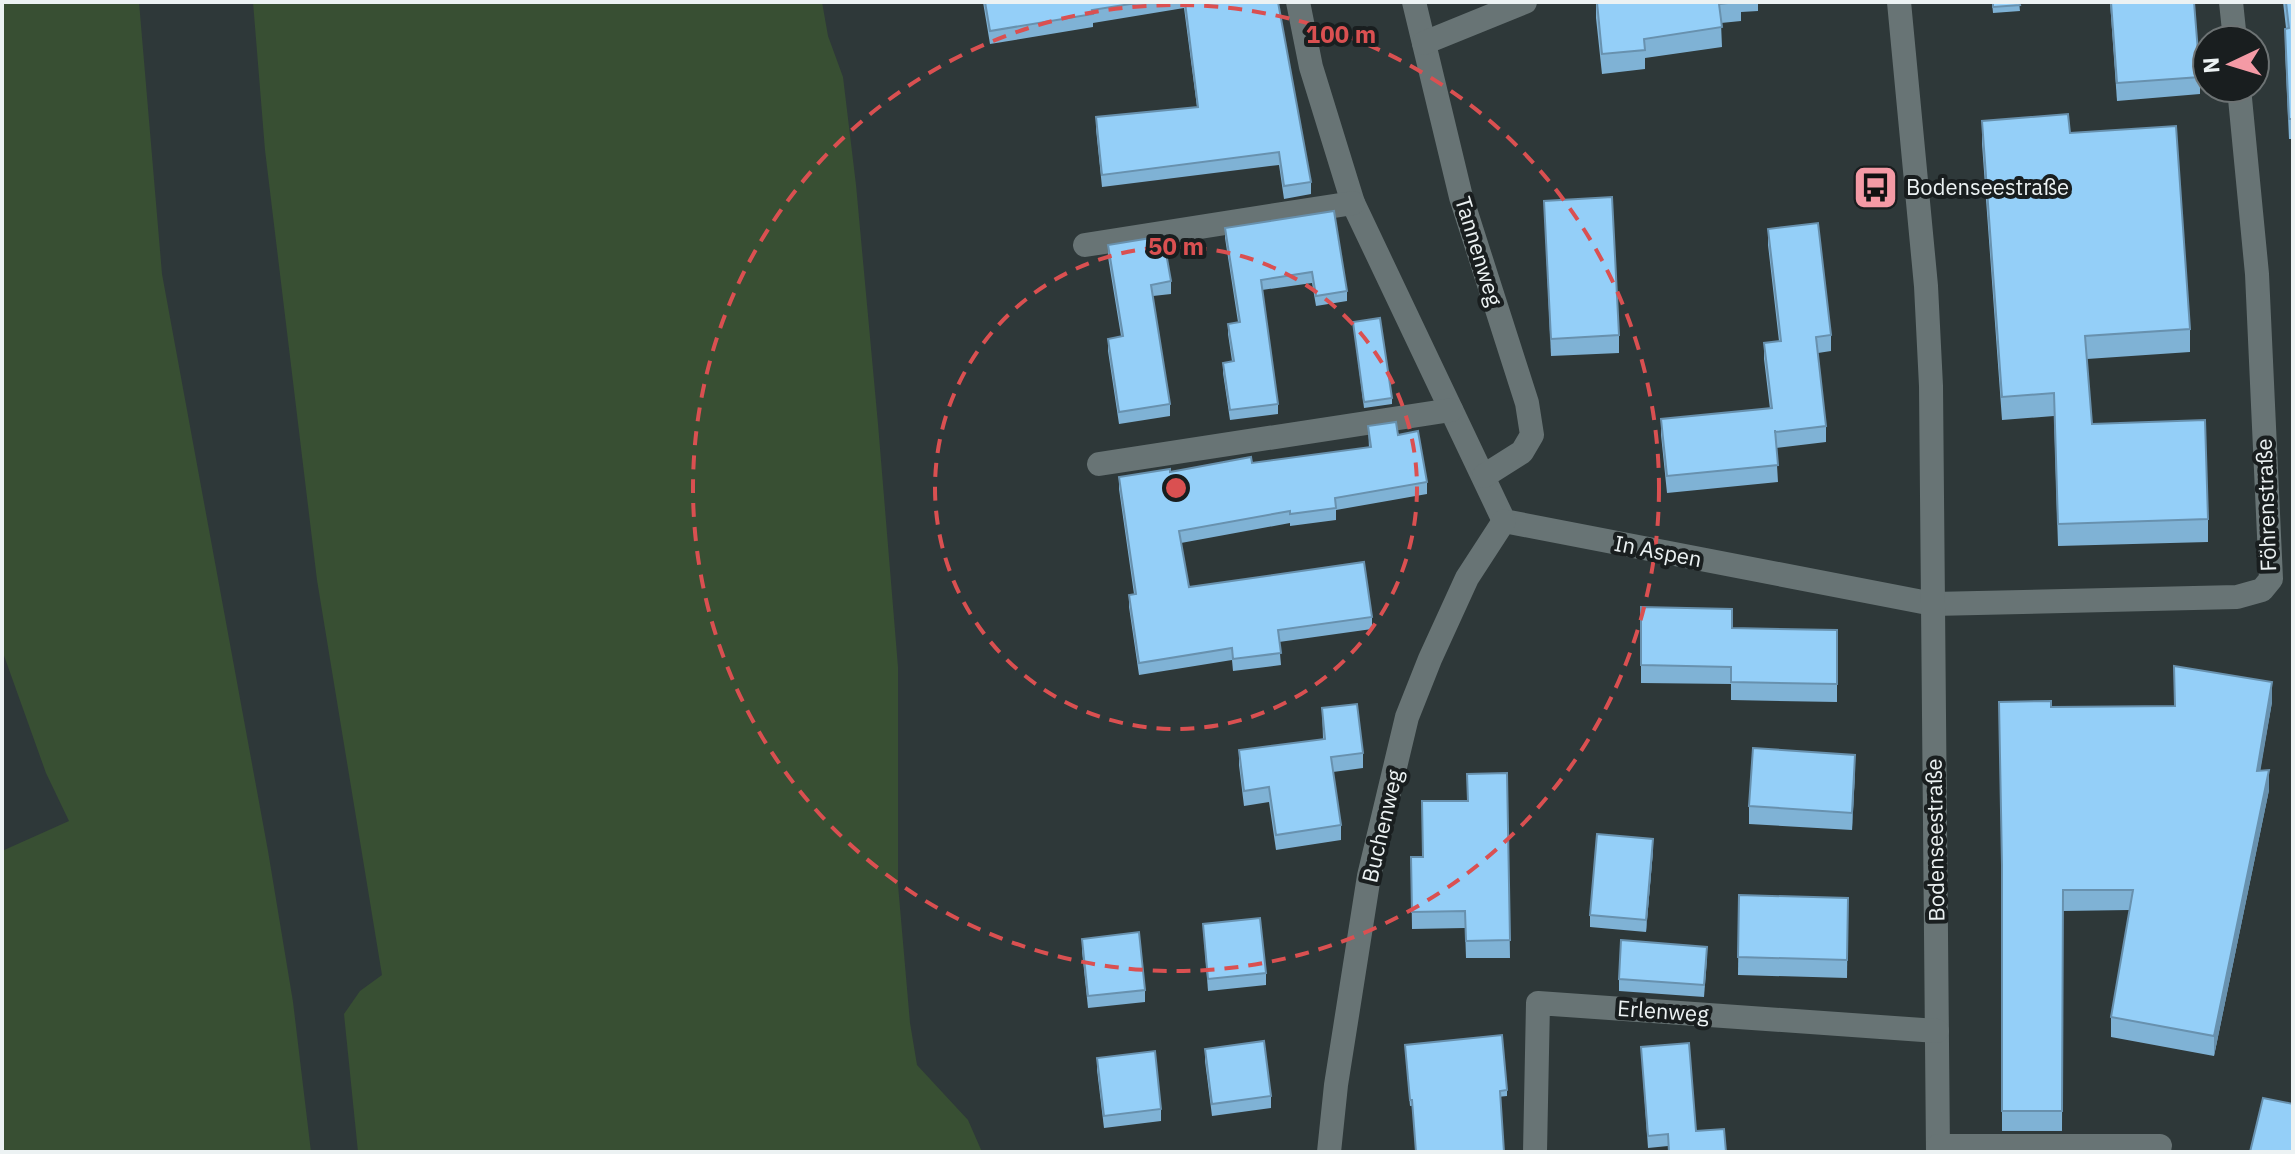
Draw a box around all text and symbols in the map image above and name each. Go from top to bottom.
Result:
text: 100 m [1306,18,1376,50]
north arrow [2191,24,2271,104]
text: N [2196,56,2226,74]
bus stop icon: Bodenseestraße [1851,163,1899,211]
place label: Bodenseestraße [1906,172,2069,201]
street label: Tannenweg [1449,193,1510,309]
text: 50 m [1148,230,1204,262]
street label: Föhrenstraße [2249,438,2282,572]
centre of rings [1162,474,1190,502]
street label: In Aspen [1612,528,1704,573]
street label: Bodenseestraße [1919,758,1950,922]
street label: Buchenweg [1354,766,1409,885]
street label: Erlenweg [1616,993,1710,1028]

